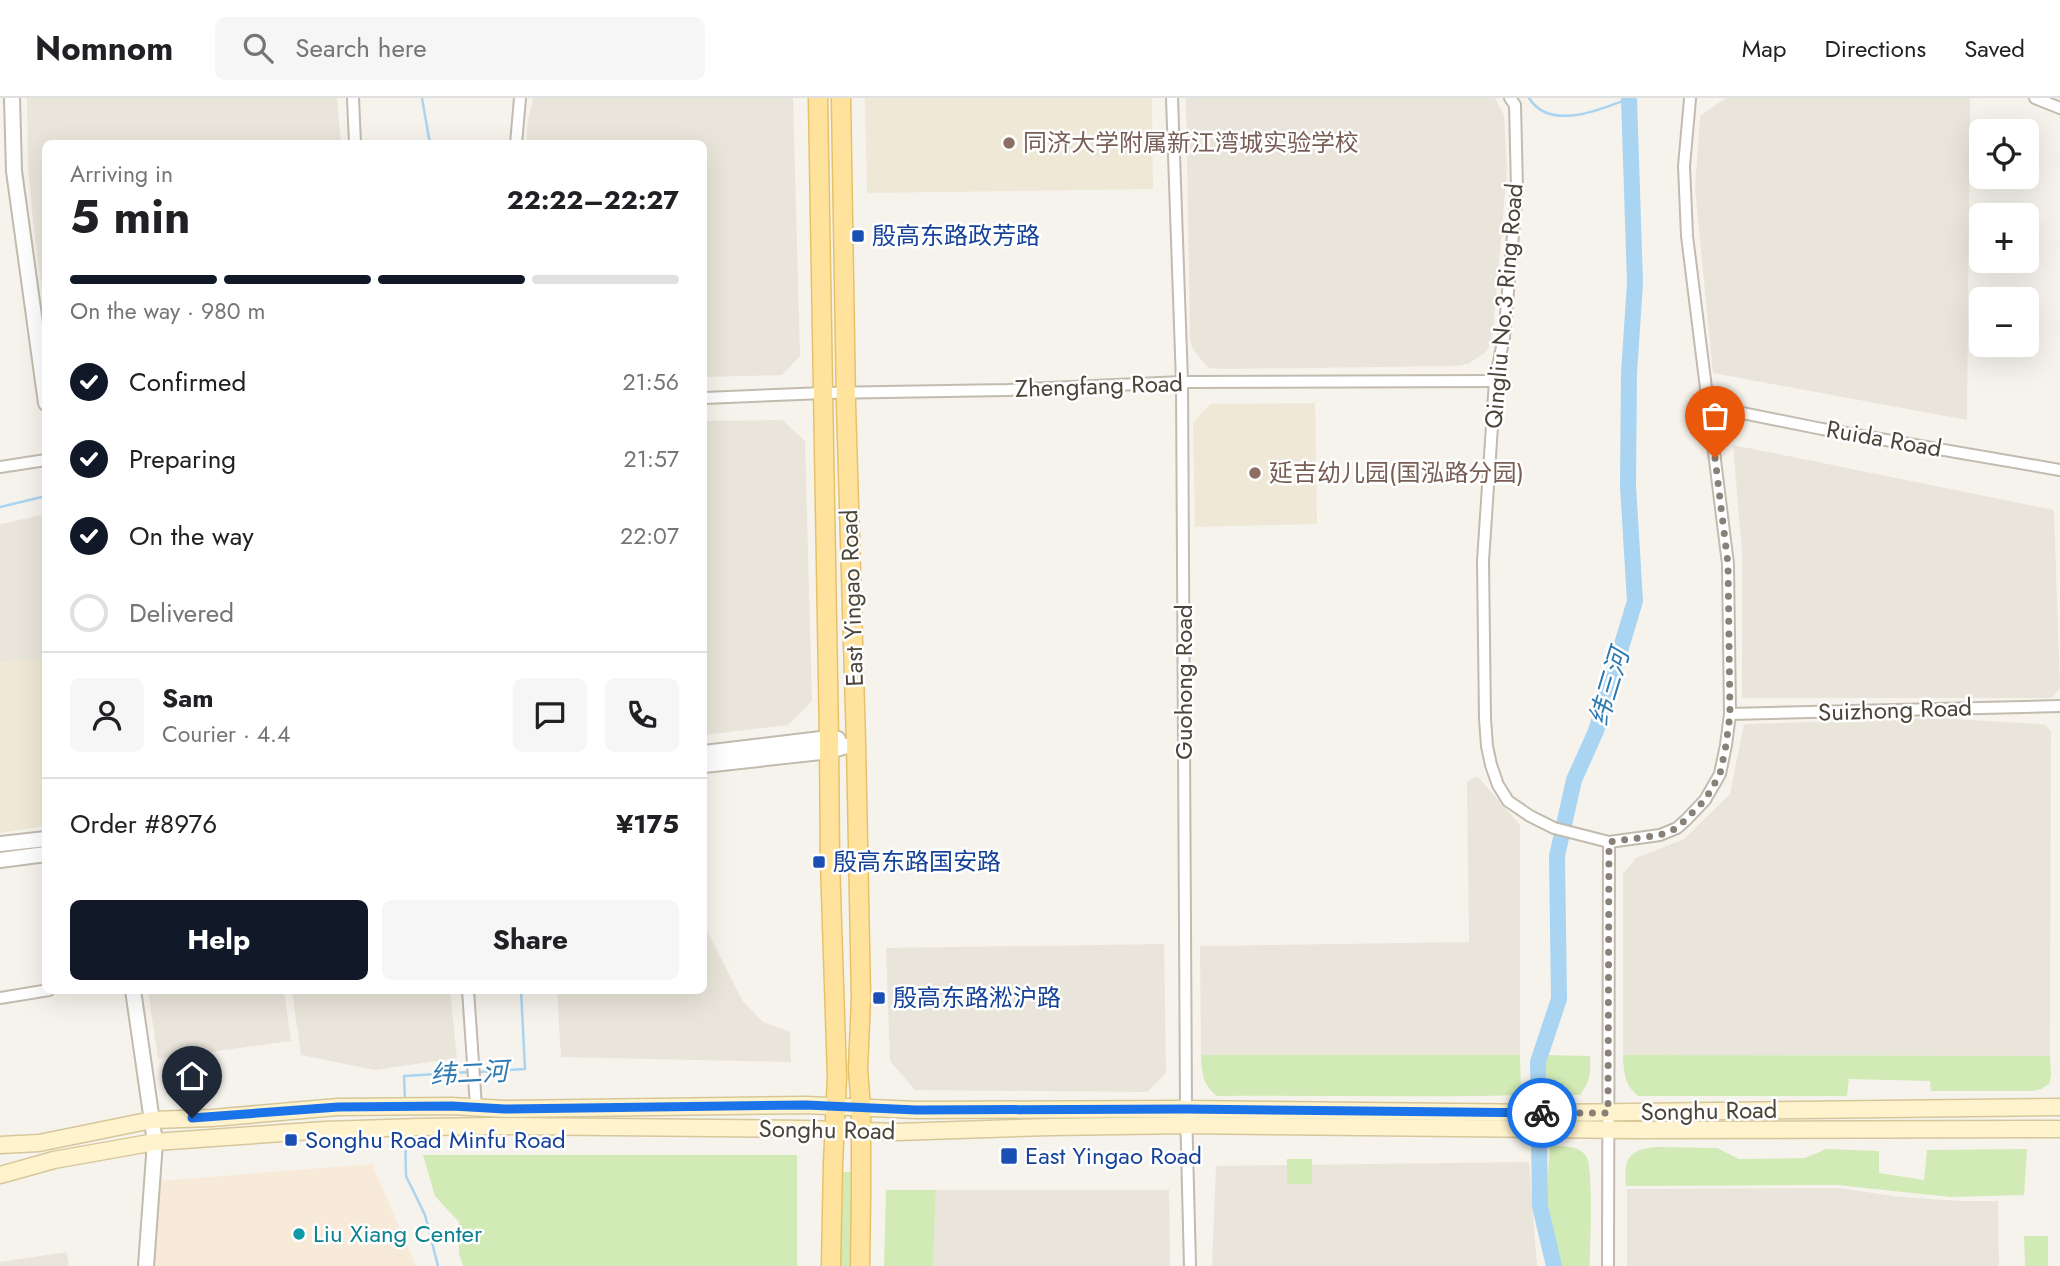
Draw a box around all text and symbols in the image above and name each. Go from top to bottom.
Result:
search box [215,17,705,80]
text: Nomnom [35,25,173,72]
icon: search [239,29,277,67]
text: Search here [295,29,427,67]
text: Map [1742,31,1787,66]
text: Directions [1825,31,1926,66]
text: Saved [1964,31,2025,66]
map controls [1969,119,2039,357]
button: locate [1969,119,2039,189]
place label: 同济大学附属新江湾城实验学校 [1023,125,1359,160]
marker: 同济大学附属新江湾城实验学校 [1001,135,1017,151]
text: Arriving in [70,157,173,191]
text: 22:22–22:27 [507,181,679,219]
street label: Qingliu No.3 Ring Road [1475,182,1532,430]
text: 5 min [70,184,190,250]
button: + [1969,203,2039,273]
place label: 殷高东路政芳路 [872,218,1040,253]
marker: 殷高东路政芳路 [850,228,866,244]
button: − [1969,287,2039,357]
text: On the way · 980 m [70,294,265,328]
icon: check [70,363,108,401]
text: Confirmed [129,363,246,401]
text: 21:56 [622,365,679,399]
street label: Zhengfang Road [1014,365,1184,406]
pin [1685,386,1745,458]
icon: bag [1696,397,1734,435]
street label: Ruida Road [1824,411,1944,466]
icon: check [70,440,108,478]
text: Preparing [129,440,236,478]
text: 21:57 [624,442,679,476]
place label: 延吉幼儿园(国泓路分园) [1269,455,1524,490]
marker: 延吉幼儿园(国泓路分园) [1247,465,1263,481]
street label: East Yingao Road [831,509,872,687]
icon: check [70,517,108,555]
text: On the way [129,517,254,555]
text: 22:07 [620,519,679,553]
text: Delivered [129,594,234,632]
street label: Guohong Road [1166,604,1201,760]
water label: 纬三河 [1579,639,1640,730]
button: person [70,678,144,752]
button: chat [513,678,587,752]
button: phone [605,678,679,752]
text: Sam [162,679,214,717]
street label: Suizhong Road [1817,689,1973,730]
text: Courier · 4.4 [162,717,290,751]
text: Order #8976 [70,805,217,843]
text: ¥175 [616,805,679,843]
place label: 殷高东路国安路 [833,844,1001,879]
marker: 殷高东路国安路 [811,854,827,870]
button: Help [70,900,368,980]
button: Share [382,900,679,980]
place label: 殷高东路淞沪路 [893,980,1061,1015]
marker: 殷高东路淞沪路 [871,990,887,1006]
pin [162,1046,222,1118]
water label: 纬二河 [429,1052,514,1094]
icon: home [173,1057,211,1095]
courier [1507,1078,1577,1148]
street label: Songhu Road [1640,1092,1778,1129]
icon: bike [1523,1094,1561,1132]
street label: Songhu Road [758,1111,896,1148]
place label: Songhu Road Minfu Road [305,1122,566,1157]
marker: Songhu Road Minfu Road [283,1132,299,1148]
place label: East Yingao Road [1025,1138,1202,1173]
marker: East Yingao Road [999,1146,1019,1166]
place label: Liu Xiang Center [313,1216,483,1251]
marker: Liu Xiang Center [291,1226,307,1242]

